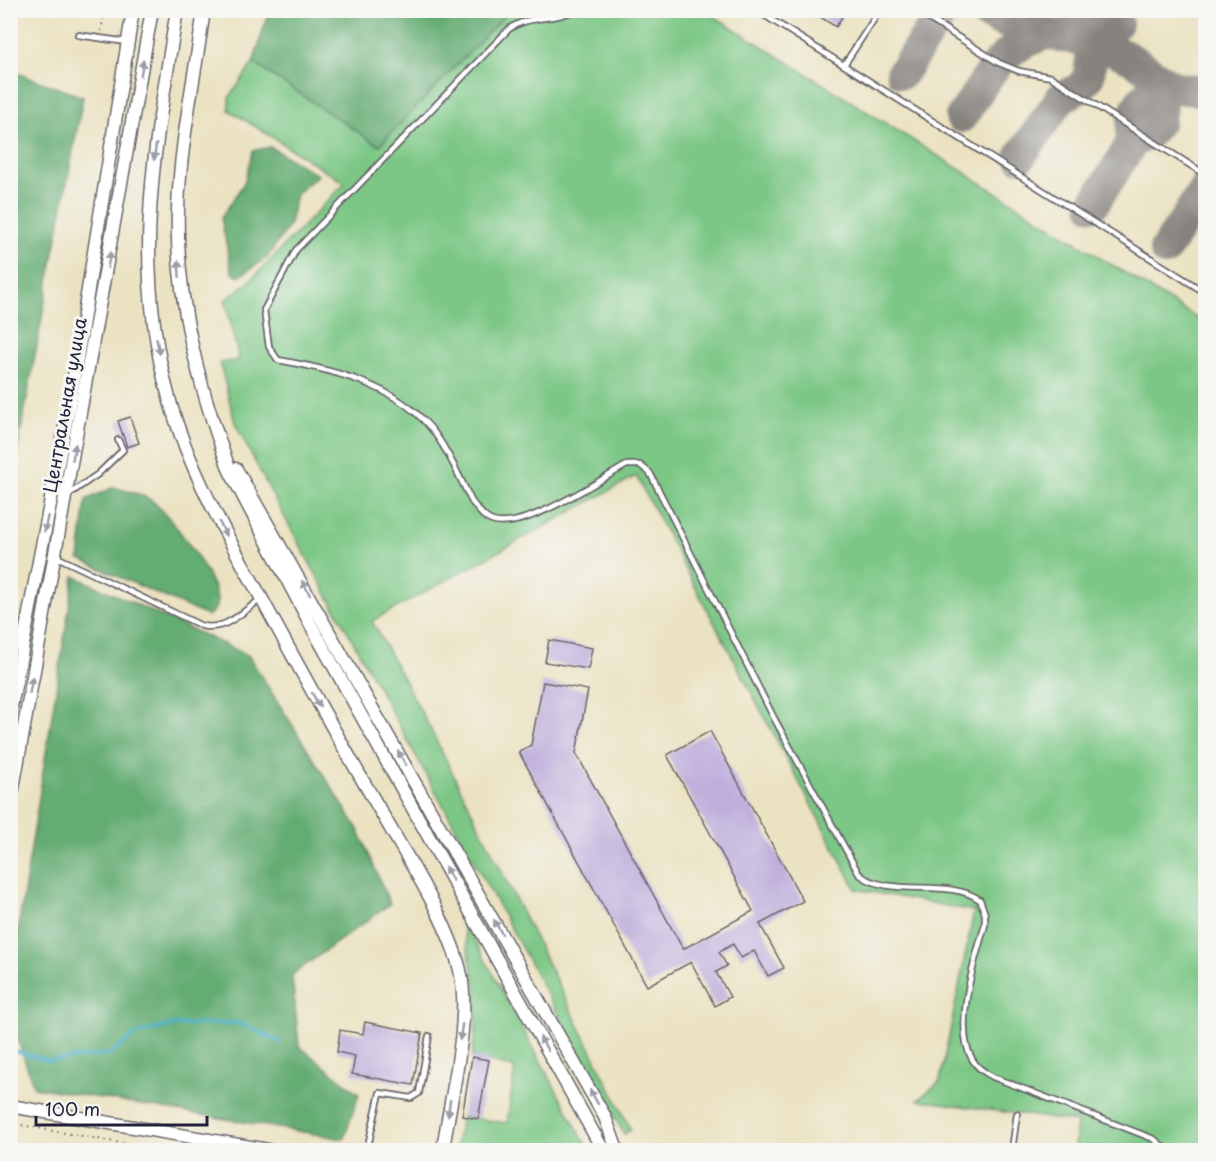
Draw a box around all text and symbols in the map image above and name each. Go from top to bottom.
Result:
one-way arrow [137,59,146,78]
one-way arrow [150,143,159,162]
one-way arrow [104,251,113,270]
one-way arrow [174,259,184,278]
street label: Центральная улица [35,315,93,495]
one-way arrow [154,337,163,356]
one-way arrow [70,443,79,462]
one-way arrow [41,514,50,533]
one-way arrow [218,521,228,538]
one-way arrow [300,580,311,596]
one-way arrow [27,676,36,695]
one-way arrow [311,692,322,708]
one-way arrow [397,749,407,766]
one-way arrow [444,865,454,882]
one-way arrow [493,919,503,936]
one-way arrow [456,1023,465,1042]
one-way arrow [538,1036,549,1052]
one-way arrow [589,1088,599,1105]
scale bar [36,1089,207,1127]
text: 100 m [45,1095,100,1122]
one-way arrow [444,1098,453,1117]

